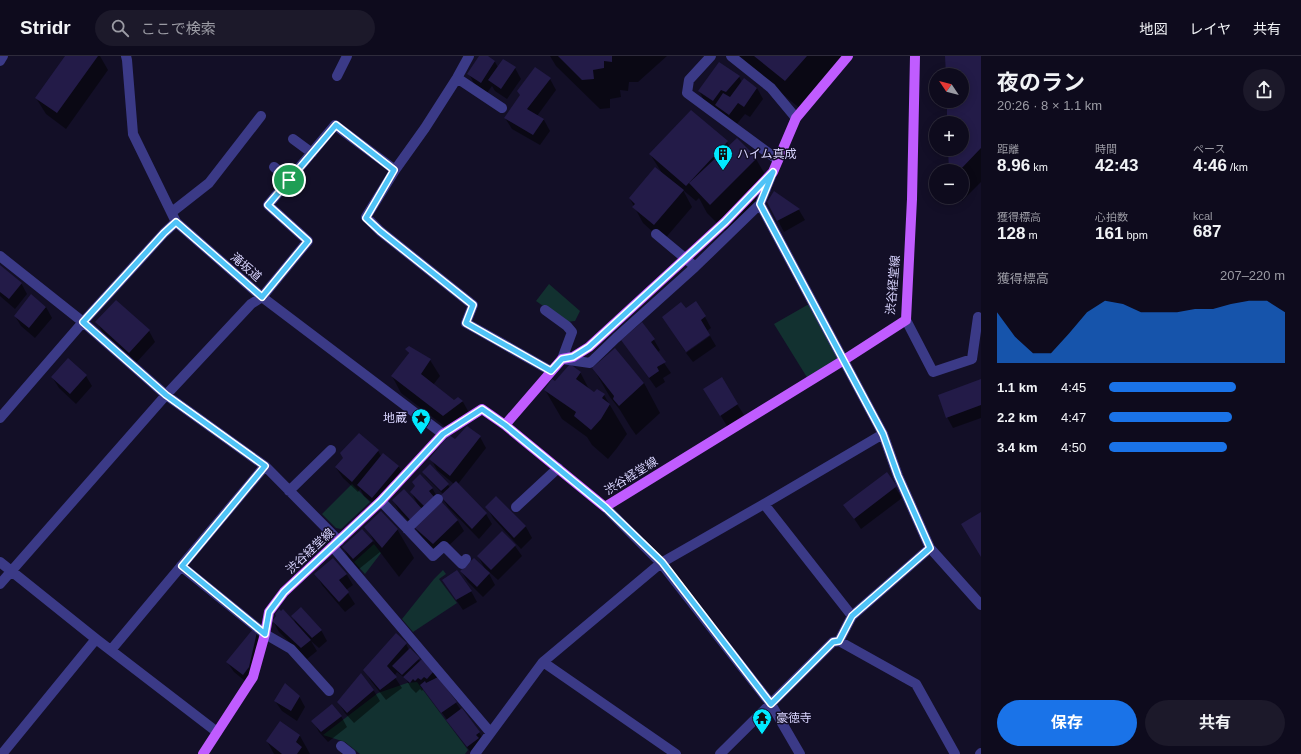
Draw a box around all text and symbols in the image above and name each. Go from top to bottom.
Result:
search box [95,10,375,46]
text: Stridr [20,17,71,38]
icon: search [109,17,131,39]
text: ここで検索 [141,20,216,37]
text: 地図 [1139,21,1167,37]
text: レイヤ [1189,21,1231,37]
text: 共有 [1253,21,1281,37]
north arrow [929,68,969,108]
map controls [929,68,969,204]
button: share [1243,69,1285,111]
text: 夜のラン [997,70,1085,95]
text: 20:26 · 8 × 1.1 km [997,98,1102,113]
button: + [929,116,969,156]
building icon: ハイム真成 [712,143,734,171]
text: 距離 [997,143,1019,155]
text: 時間 [1095,143,1117,155]
text: ペース [1193,143,1225,155]
place label: ハイム真成 [737,147,797,161]
text: 8.96 [997,156,1030,175]
text: 42:43 [1095,156,1138,175]
text: 4:46 [1193,156,1227,175]
text: km [1030,161,1048,173]
text: /km [1227,161,1248,173]
pin [272,163,306,197]
button: − [929,164,969,204]
icon: arrive [278,169,300,191]
text: kcal [1193,210,1213,222]
text: 獲得標高 [997,211,1041,223]
text: 心拍数 [1095,211,1128,223]
text: 687 [1193,222,1221,241]
text: 128 [997,224,1025,243]
text: 161 [1095,224,1123,243]
text: m [1025,229,1038,241]
text: bpm [1123,229,1148,241]
street label: 滝坂道 [228,250,264,284]
street label: 渋谷経堂線 [883,254,903,316]
text: 207–220 m [1220,268,1285,283]
text: 獲得標高 [997,271,1049,286]
text: 1.1 km [997,380,1037,395]
text: 4:45 [1061,380,1086,395]
place icon: 地蔵 [410,407,432,435]
text: 2.2 km [997,410,1037,425]
text: 4:47 [1061,410,1086,425]
place label: 地蔵 [383,411,407,425]
text: 3.4 km [997,440,1037,455]
text: 4:50 [1061,440,1086,455]
street label: 渋谷経堂線 [602,454,660,498]
street label: 渋谷経堂線 [283,525,337,577]
button: 保存 [997,700,1137,746]
button: 共有 [1145,700,1285,746]
temple icon: 豪徳寺 [751,707,773,735]
place label: 豪徳寺 [776,711,812,725]

